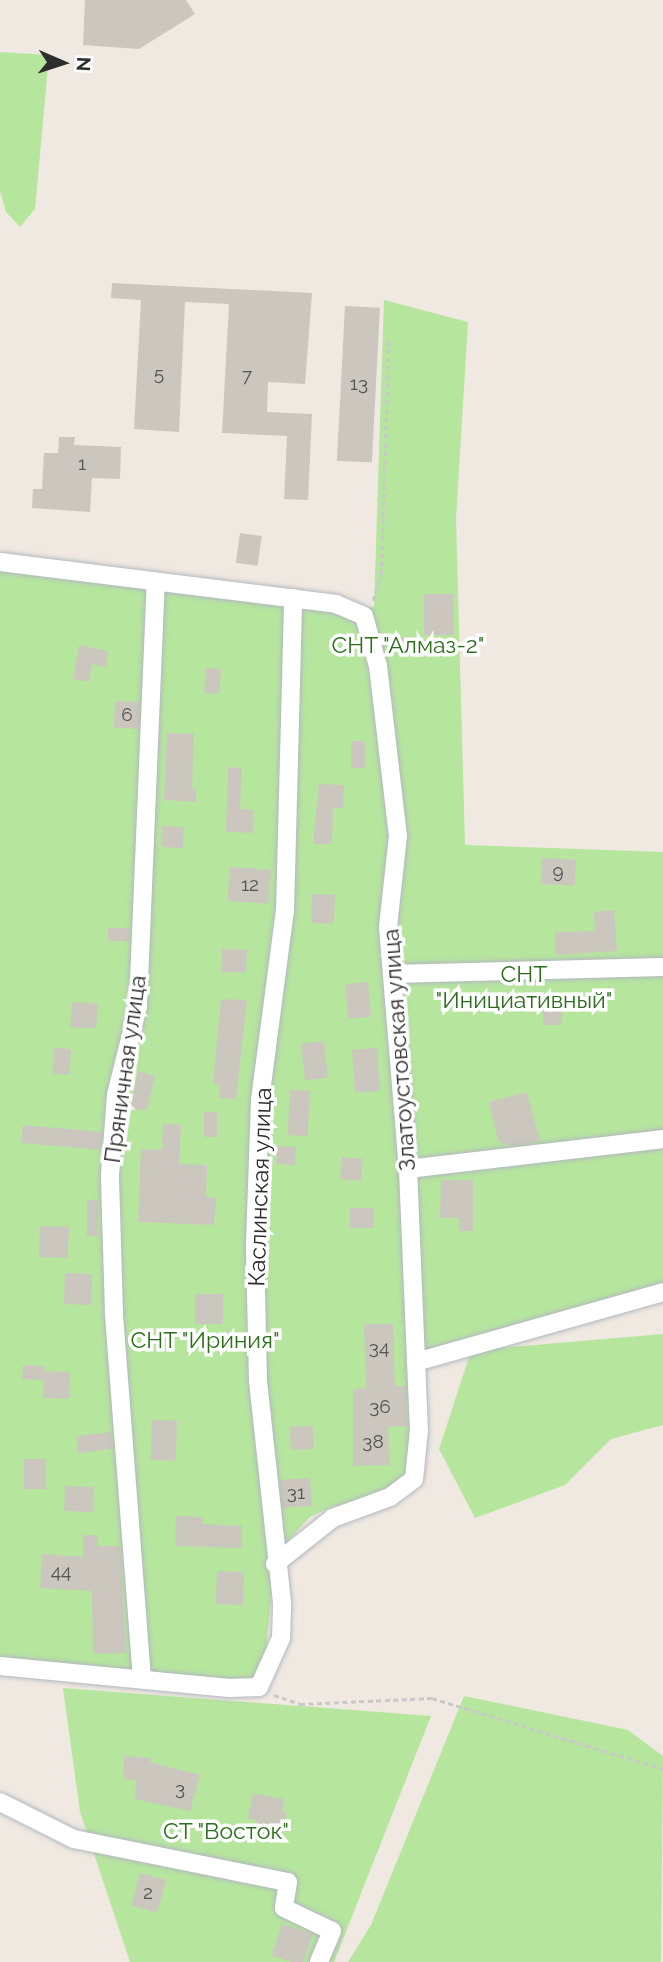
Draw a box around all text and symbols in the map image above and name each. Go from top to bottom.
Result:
north arrow [28,28,98,98]
text: N [73,56,95,72]
house number: 5 [154,363,164,385]
house number: 7 [242,365,252,387]
house number: 13 [350,373,368,395]
house number: 1 [78,453,86,475]
park label: СНТ "Алмаз-2" [331,631,485,659]
house number: 6 [121,704,133,726]
house number: 9 [552,861,564,883]
house number: 12 [241,874,259,896]
street label: Златоустовская улица [377,927,421,1173]
park label: СНТ "Инициативный" [436,960,612,1014]
street label: Пряничная улица [98,973,152,1165]
street label: Каслинская улица [243,1087,277,1287]
park label: СНТ "Ириния" [130,1326,280,1354]
house number: 34 [369,1337,389,1359]
house number: 36 [369,1396,391,1418]
house number: 38 [362,1431,384,1453]
house number: 31 [287,1482,305,1504]
house number: 44 [51,1561,71,1583]
house number: 3 [175,1778,185,1800]
park label: СТ "Восток" [162,1817,290,1845]
house number: 2 [143,1882,153,1904]

